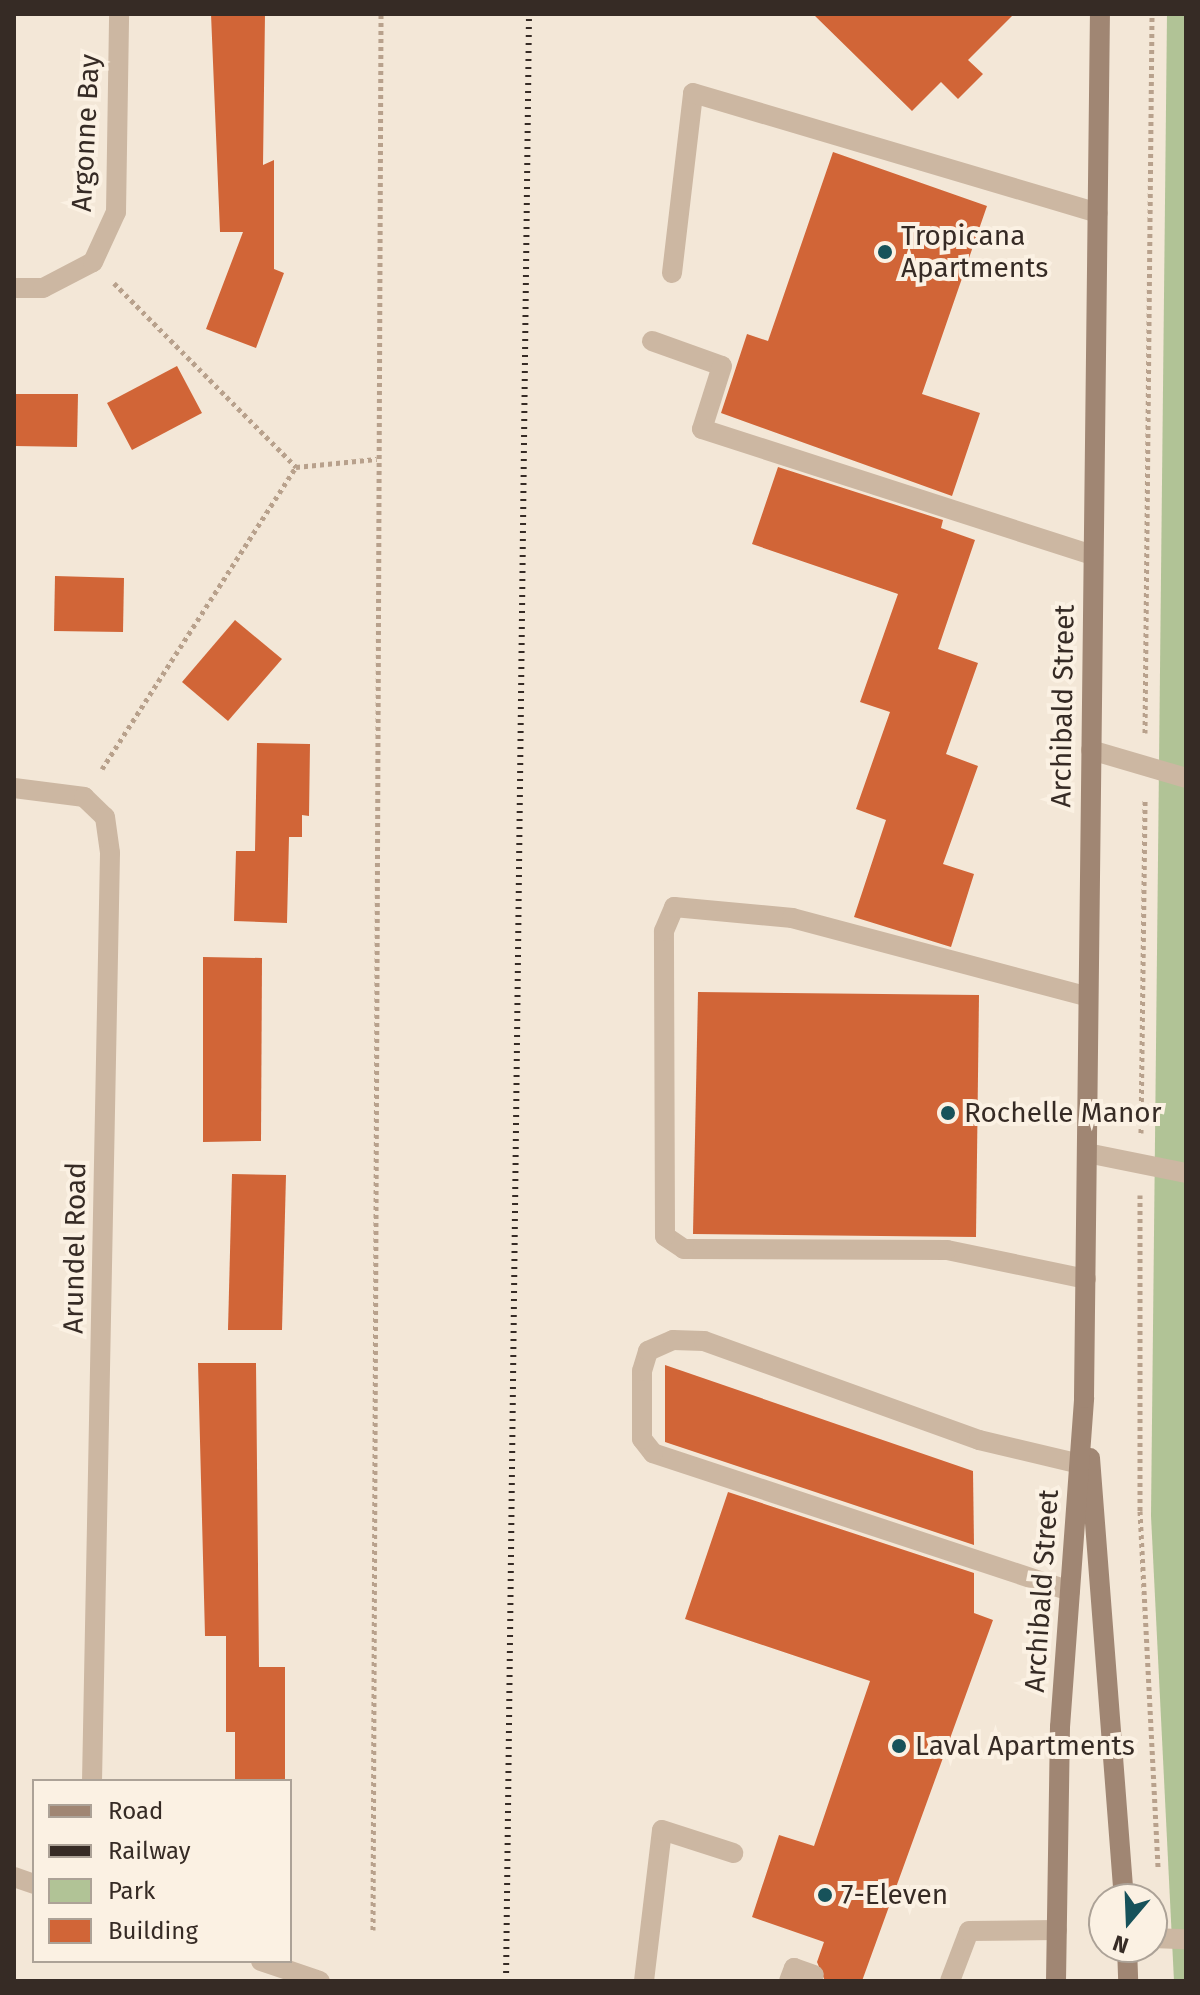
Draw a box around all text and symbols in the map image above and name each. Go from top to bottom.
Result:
street label: Argonne Bay [65,53,107,213]
place label: Tropicana Apartments [901,219,1048,285]
marker: Tropicana Apartments [876,243,894,261]
street label: Archibald Street [1044,604,1082,808]
place label: Rochelle Manor [964,1096,1161,1130]
marker: Rochelle Manor [939,1104,957,1122]
street label: Arundel Road [57,1162,93,1334]
street label: Archibald Street [1018,1488,1066,1694]
place label: Laval Apartments [915,1729,1135,1763]
marker: Laval Apartments [890,1737,908,1755]
legend [32,1779,292,1963]
text: Road [108,1797,163,1825]
text: Railway [108,1837,191,1865]
text: Park [108,1877,155,1905]
place label: 7-Eleven [841,1878,948,1912]
north arrow [1088,1883,1168,1963]
marker: 7-Eleven [816,1886,834,1904]
text: Building [108,1917,198,1945]
text: N [1109,1929,1132,1959]

